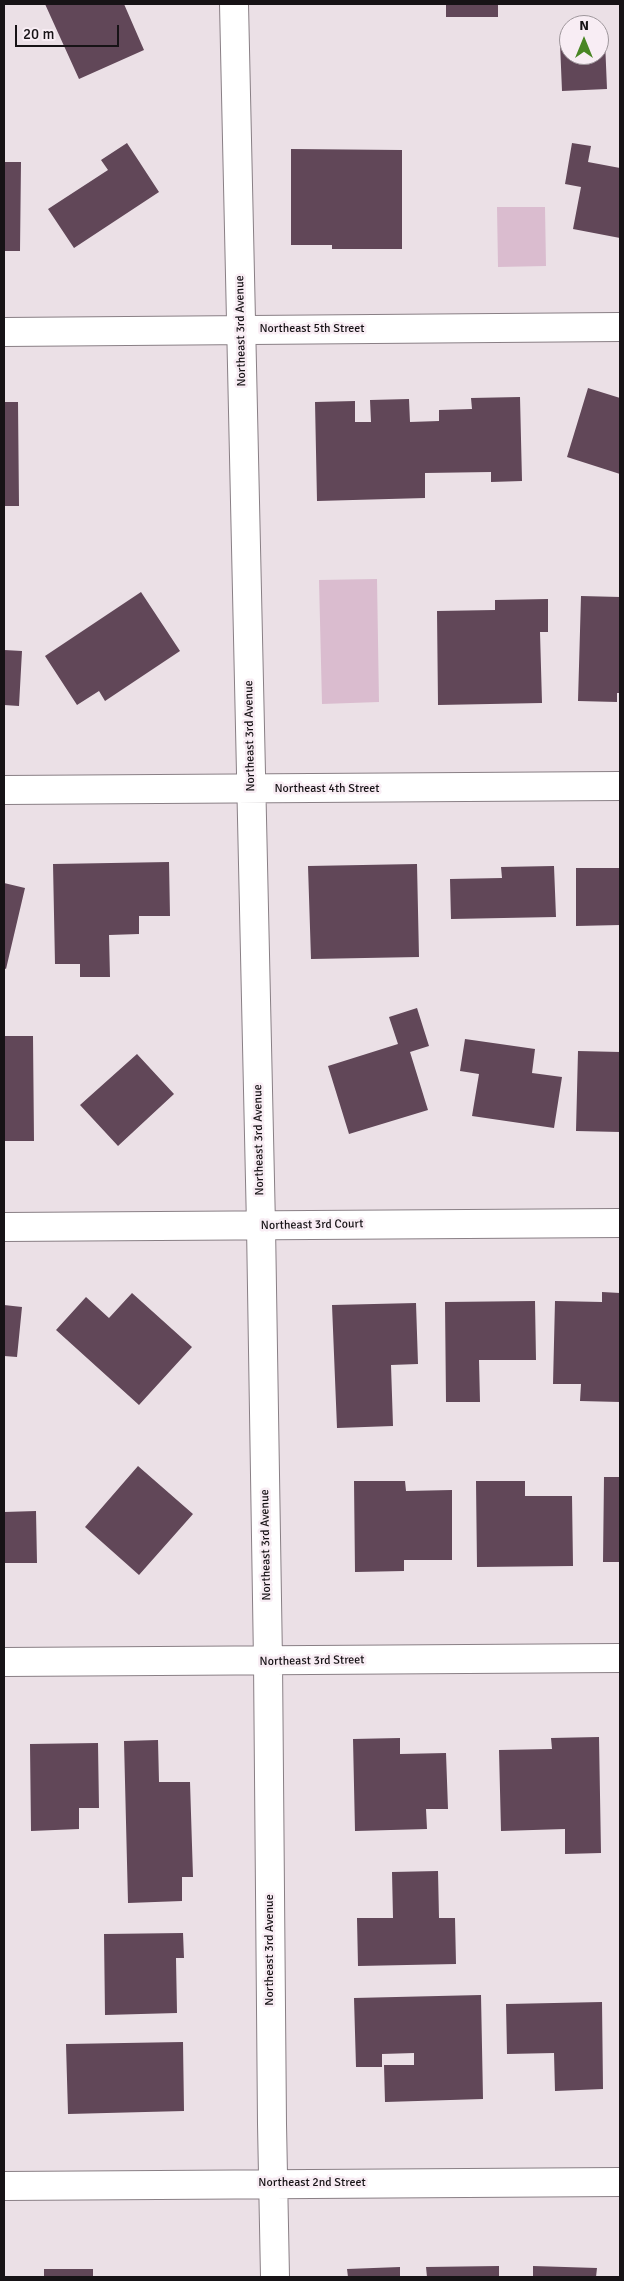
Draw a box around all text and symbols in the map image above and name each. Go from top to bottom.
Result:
scale bar [18,15,121,47]
north arrow [559,15,609,65]
text: N [579,17,589,34]
text: 20 m [23,25,54,43]
street label: Northeast 3rd Avenue [233,275,249,387]
street label: Northeast 5th Street [259,322,365,336]
street label: Northeast 3rd Avenue [242,680,258,792]
street label: Northeast 4th Street [274,782,380,796]
street label: Northeast 3rd Avenue [251,1084,267,1196]
street label: Northeast 3rd Court [261,1217,363,1233]
street label: Northeast 3rd Avenue [258,1489,274,1601]
street label: Northeast 3rd Street [259,1653,365,1669]
street label: Northeast 3rd Avenue [263,1894,277,2006]
street label: Northeast 2nd Street [258,2176,366,2190]

